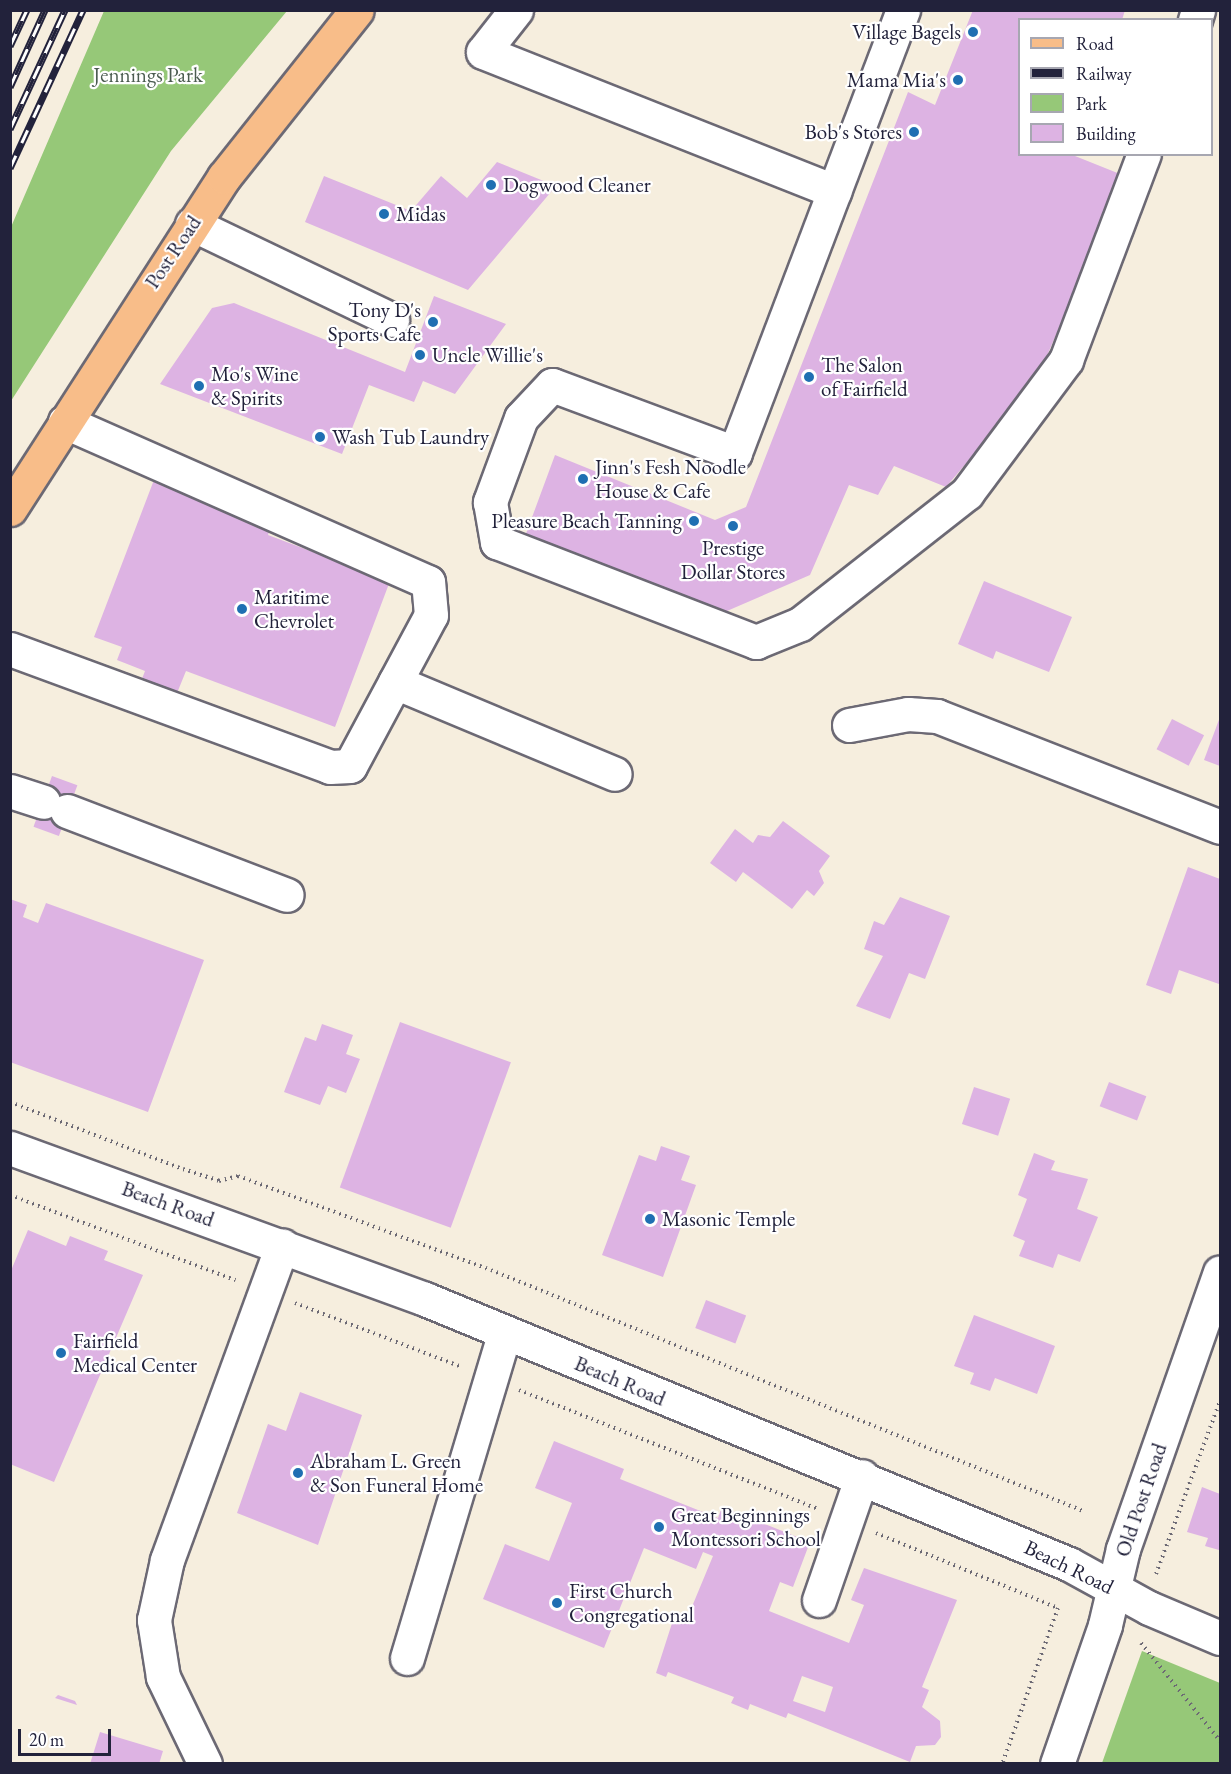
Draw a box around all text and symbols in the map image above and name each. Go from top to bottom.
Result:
legend [1018,18,1213,156]
place label: Village Bagels [852,19,961,45]
marker: Village Bagels [966,25,980,39]
text: Road [1076,32,1114,55]
park label: Jennings Park [93,62,203,88]
text: Railway [1076,62,1132,85]
place label: Mama Mia's [847,67,946,93]
marker: Mama Mia's [951,73,965,87]
text: Park [1076,92,1107,115]
place label: Bob's Stores [805,119,902,145]
text: Building [1076,122,1136,145]
marker: Bob's Stores [907,125,921,139]
place label: Dogwood Cleaner [503,172,651,198]
marker: Dogwood Cleaner [484,178,498,192]
place label: Midas [396,201,446,227]
marker: Midas [377,207,391,221]
street label: Post Road [139,211,207,293]
place label: Tony D's Sports Cafe [328,297,421,347]
marker: Tony D's Sports Cafe [426,315,440,329]
place label: Uncle Willie's [432,342,543,368]
marker: Uncle Willie's [413,348,427,362]
place label: The Salon of Fairfield [821,352,908,402]
place label: Mo's Wine & Spirits [211,361,298,411]
marker: The Salon of Fairfield [802,370,816,384]
marker: Mo's Wine & Spirits [192,379,206,393]
place label: Wash Tub Laundry [332,424,489,450]
marker: Wash Tub Laundry [313,430,327,444]
place label: Jinn's Fesh Noodle House & Cafe [595,454,746,504]
marker: Jinn's Fesh Noodle House & Cafe [576,472,590,486]
place label: Pleasure Beach Tanning [491,508,682,534]
marker: Pleasure Beach Tanning [687,514,701,528]
marker: Prestige Dollar Stores [726,519,740,533]
place label: Prestige Dollar Stores [681,535,785,585]
place label: Maritime Chevrolet [254,584,334,634]
marker: Maritime Chevrolet [235,602,249,616]
street label: Beach Road [118,1176,218,1232]
place label: Masonic Temple [662,1206,795,1232]
marker: Masonic Temple [643,1212,657,1226]
place label: Fairfield Medical Center [73,1328,197,1378]
marker: Fairfield Medical Center [54,1346,68,1360]
street label: Beach Road [571,1351,669,1411]
street label: Old Post Road [1110,1440,1172,1560]
place label: Abraham L. Green & Son Funeral Home [310,1448,483,1498]
marker: Abraham L. Green & Son Funeral Home [291,1466,305,1480]
place label: Great Beginnings Montessori School [671,1502,821,1552]
marker: Great Beginnings Montessori School [652,1520,666,1534]
street label: Beach Road [1020,1535,1118,1599]
place label: First Church Congregational [569,1578,694,1628]
marker: First Church Congregational [550,1596,564,1610]
scale bar [21,1717,114,1755]
text: 20 m [29,1728,64,1751]

